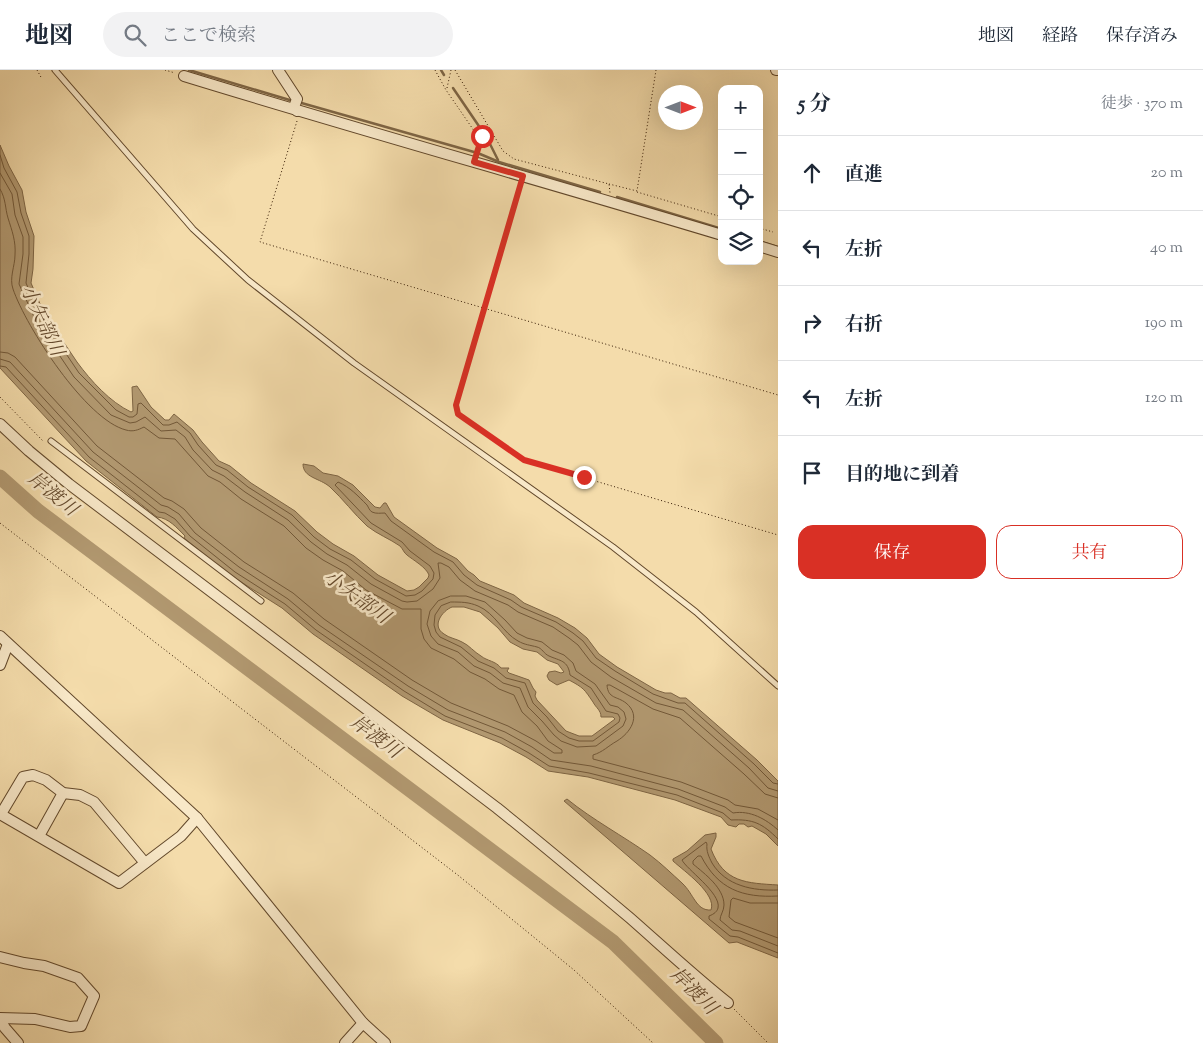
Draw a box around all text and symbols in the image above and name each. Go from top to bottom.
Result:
search box [103,12,453,57]
text: 地図 [25,20,73,54]
icon: search [121,21,149,49]
text: ここで検索 [161,23,256,50]
text: 地図 [978,24,1014,50]
text: 経路 [1042,24,1078,50]
text: 保存済み [1106,24,1178,50]
north arrow [658,85,703,130]
map controls [718,85,763,265]
button: + [718,85,763,130]
text: 5 分 [798,90,831,120]
text: 徒歩 · 370 m [1101,93,1183,116]
route start [471,125,494,148]
button: − [718,130,763,175]
icon: ahead [798,159,826,187]
text: 直進 [845,162,883,189]
text: 20 m [1150,162,1183,185]
button: locate [718,175,763,220]
button: layers [718,220,763,265]
icon: left [798,234,826,262]
text: 左折 [845,237,883,264]
text: 40 m [1150,237,1183,260]
water label: 小矢部川 [13,281,70,363]
icon: right [798,309,826,337]
text: 右折 [845,312,883,339]
text: 190 m [1145,312,1183,335]
icon: left [798,384,826,412]
text: 左折 [845,387,883,414]
text: 120 m [1145,387,1183,410]
icon: arrive [798,459,826,487]
text: 目的地に到着 [845,462,959,489]
route end [573,466,596,489]
water label: 岸渡川 [21,467,84,525]
button: 保存 [798,525,986,579]
button: 共有 [996,525,1183,579]
water label: 小矢部川 [317,565,396,632]
water label: 岸渡川 [344,710,407,767]
water label: 岸渡川 [663,962,724,1023]

